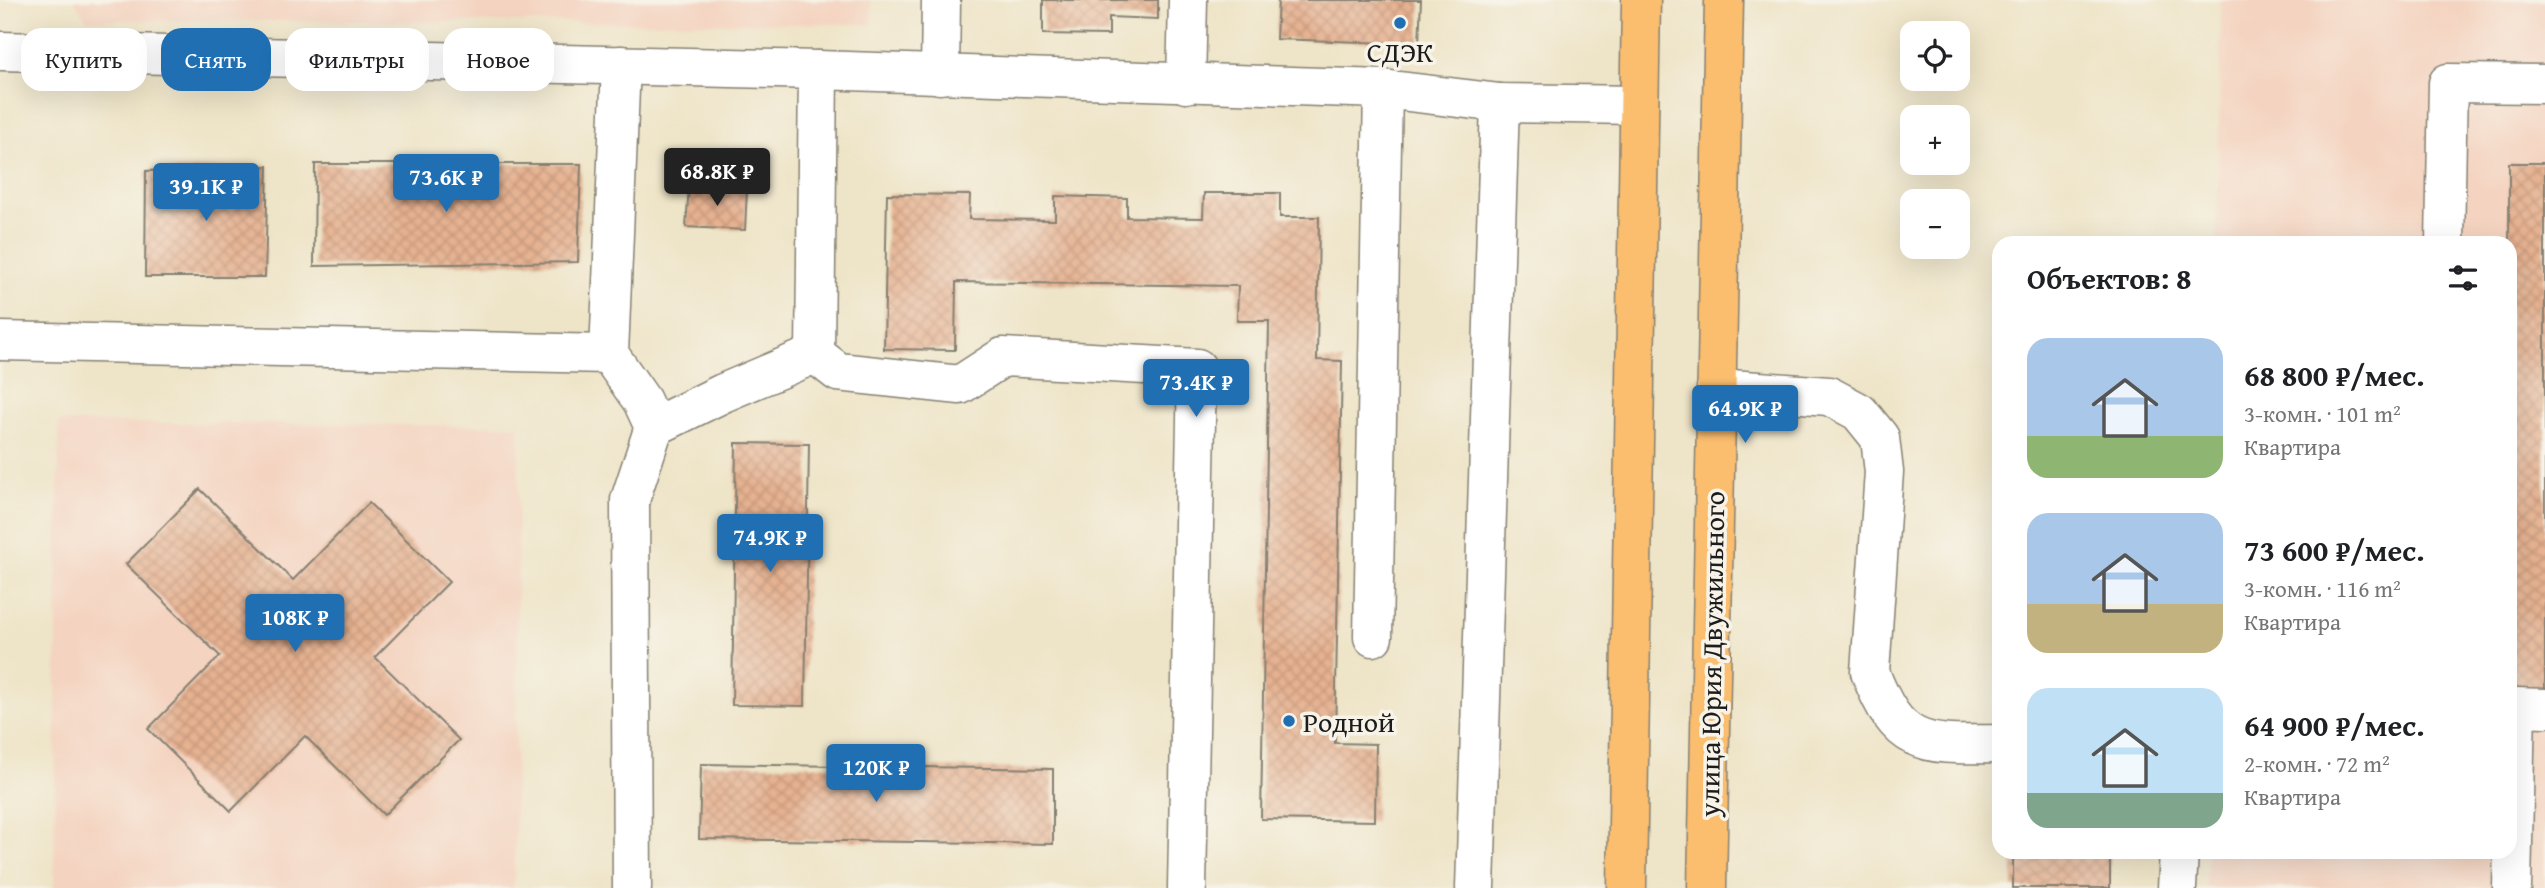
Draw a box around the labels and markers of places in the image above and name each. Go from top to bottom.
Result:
marker: СДЭК [1392,15,1408,31]
place label: СДЭК [1367,31,1433,72]
pin: 68.8K ₽ [652,148,782,208]
pin: 73.6K ₽ [381,154,511,214]
pin: 39.1K ₽ [141,164,271,223]
pin: 73.4K ₽ [1131,360,1261,419]
pin: 64.9K ₽ [1680,386,1810,445]
pin: 74.9K ₽ [705,514,835,574]
pin: 108K ₽ [238,594,352,654]
place label: Родной [1303,701,1395,742]
marker: Родной [1281,713,1297,729]
pin: 120K ₽ [819,744,933,804]

